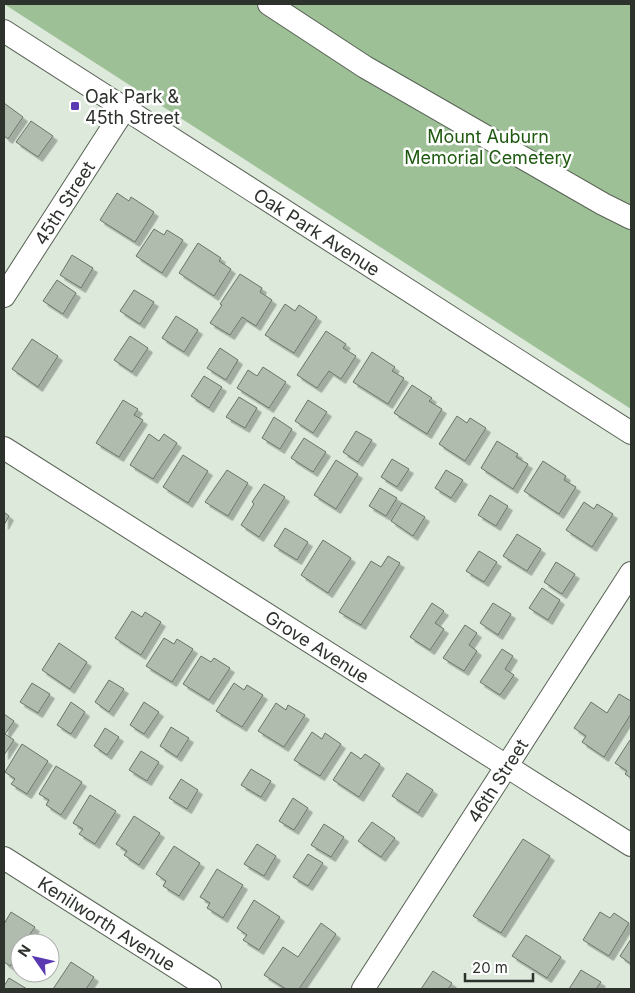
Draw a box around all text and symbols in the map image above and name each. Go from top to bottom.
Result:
place label: Oak Park & 45th Street [85,86,180,128]
marker: Oak Park & 45th Street [69,100,81,112]
park label: Mount Auburn Memorial Cemetery [404,126,572,168]
street label: 45th Street [30,157,99,248]
street label: Oak Park Avenue [250,184,384,280]
street label: Grove Avenue [262,606,373,687]
street label: 46th Street [463,735,532,826]
street label: Kenilworth Avenue [34,872,179,975]
north arrow [10,933,60,983]
text: N [14,941,34,960]
scale bar [465,950,532,982]
text: 20 m [472,958,508,977]

